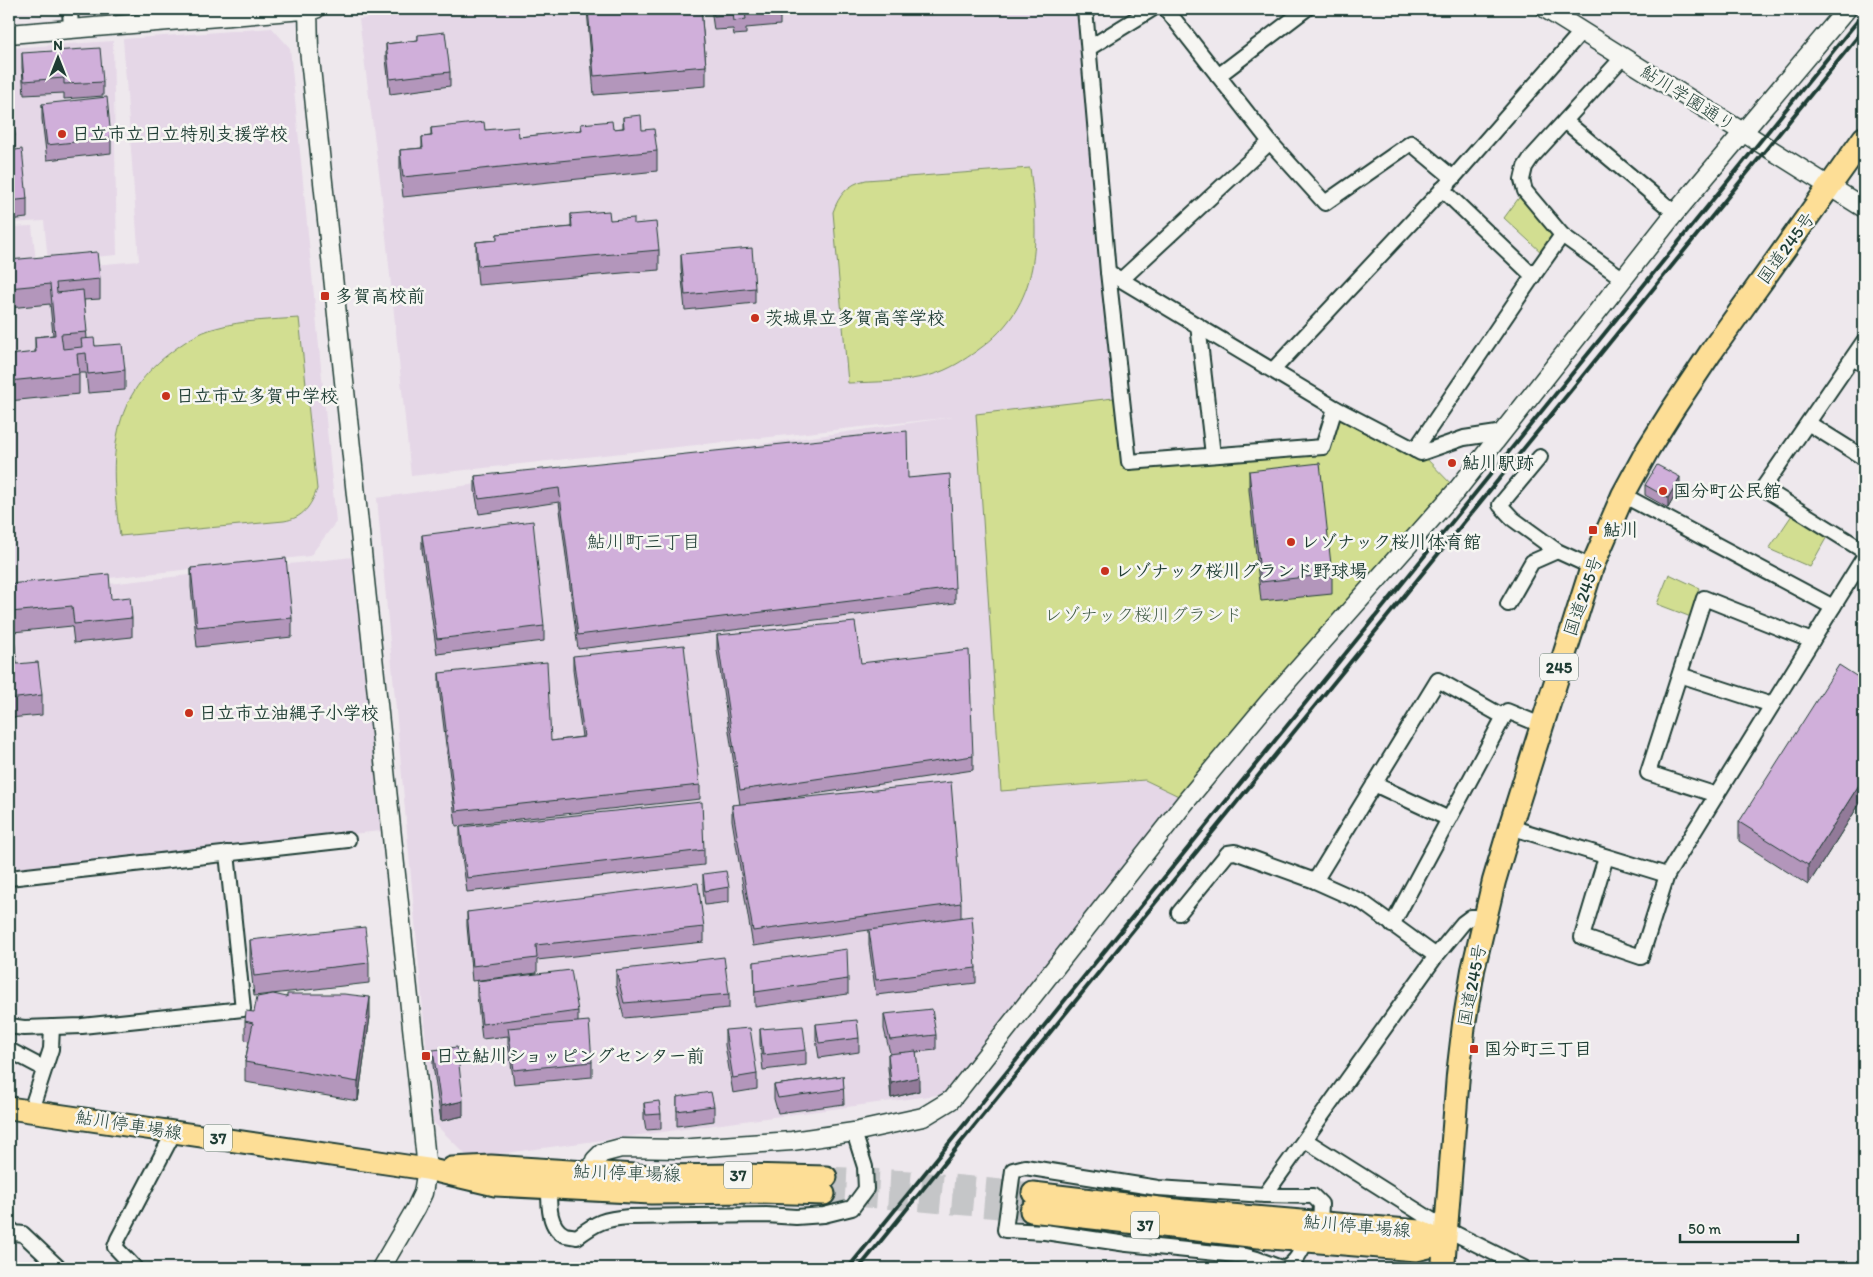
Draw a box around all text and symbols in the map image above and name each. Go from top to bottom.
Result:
north arrow [32,32,82,82]
text: N [53,37,63,54]
street label: 鮎川学園通り [1636,60,1740,136]
place label: 日立市立日立特別支援学校 [72,123,288,145]
marker: 日立市立日立特別支援学校 [56,128,68,140]
street label: 国道245号 [1752,208,1820,288]
place label: 多賀高校前 [335,285,425,307]
marker: 多賀高校前 [319,290,331,302]
place label: 茨城県立多賀高等学校 [765,307,945,329]
marker: 茨城県立多賀高等学校 [749,312,761,324]
place label: 日立市立多賀中学校 [176,385,338,407]
marker: 日立市立多賀中学校 [160,390,172,402]
place label: 鮎川駅跡 [1462,452,1534,474]
marker: 鮎川駅跡 [1446,457,1458,469]
place label: 国分町公民館 [1673,480,1781,502]
marker: 国分町公民館 [1657,485,1669,497]
place label: 鮎川 [1603,519,1639,541]
marker: 鮎川 [1587,524,1599,536]
district label: 鮎川町三丁目 [587,530,701,553]
place label: レゾナック桜川体育館 [1301,531,1481,553]
marker: レゾナック桜川体育館 [1285,536,1297,548]
street label: 国道245号 [1559,553,1607,639]
place label: レゾナック桜川グランド野球場 [1115,560,1367,582]
marker: レゾナック桜川グランド野球場 [1099,565,1111,577]
park label: レゾナック桜川グランド [1044,604,1242,626]
road number: 245 [1540,654,1578,680]
place label: 日立市立油縄子小学校 [199,702,379,724]
marker: 日立市立油縄子小学校 [183,707,195,719]
street label: 国道245号 [1453,942,1491,1028]
place label: 国分町三丁目 [1484,1038,1592,1060]
marker: 国分町三丁目 [1468,1043,1480,1055]
place label: 日立鮎川ショッピングセンター前 [436,1045,705,1067]
marker: 日立鮎川ショッピングセンター前 [420,1050,432,1062]
street label: 鮎川停車場線 [74,1106,184,1144]
road number: 37 [204,1124,232,1152]
street label: 鮎川停車場線 [573,1160,681,1186]
road number: 37 [724,1162,752,1188]
street label: 鮎川停車場線 [1302,1210,1412,1242]
road number: 37 [1131,1212,1159,1238]
scale bar [1680,1212,1798,1244]
text: 50 m [1688,1220,1721,1238]

